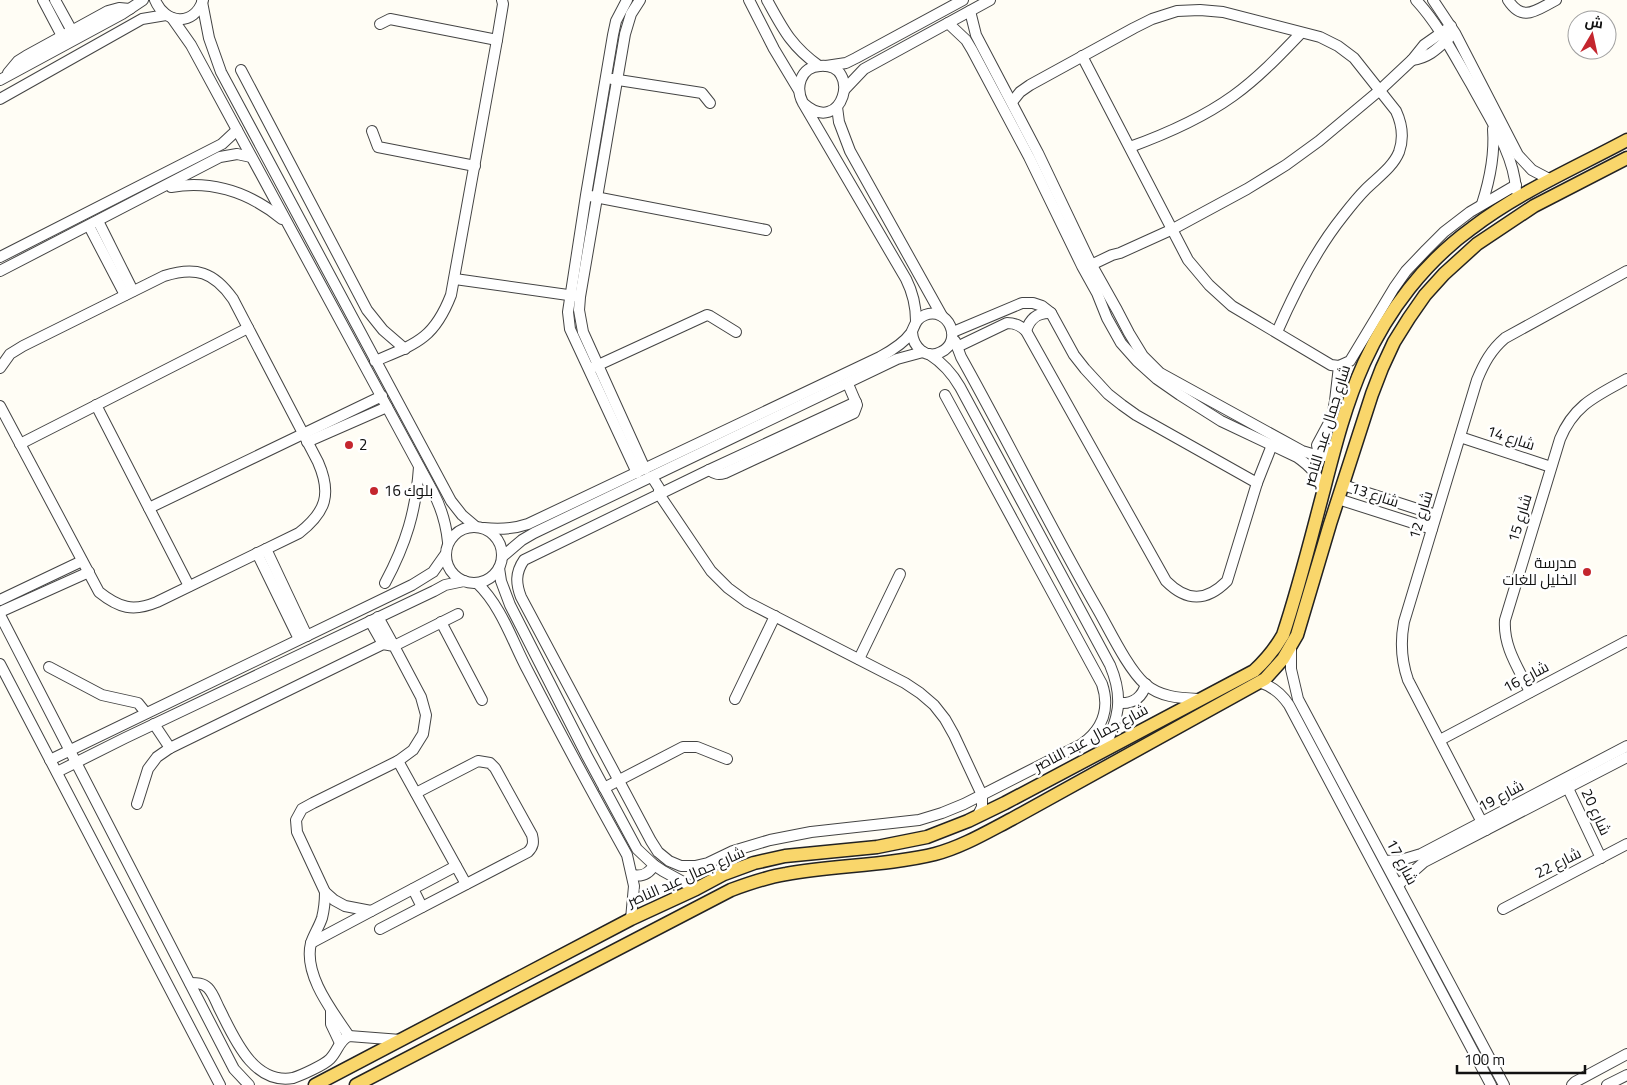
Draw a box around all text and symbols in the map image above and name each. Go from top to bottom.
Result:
text: ش [1583,8,1605,36]
north arrow [1567,10,1617,60]
street label: شارع جمال عبد الناصر [1294,361,1359,491]
street label: شارع 14 [1483,416,1539,459]
place label: 2 [359,430,367,459]
marker: 2 [343,439,355,451]
street label: شارع 13 [1347,473,1403,516]
place label: بلوك 16 [384,476,433,505]
marker: بلوك 16 [368,485,380,497]
street label: شارع 12 [1399,487,1442,543]
street label: شارع 15 [1498,490,1541,546]
place label: مدرسة الخليل للغات [1502,548,1577,594]
marker: مدرسة الخليل للغات [1581,566,1593,578]
street label: شارع 16 [1497,652,1554,701]
street label: شارع جمال عبد الناصر [1027,695,1153,781]
street label: شارع 19 [1472,771,1529,820]
street label: شارع 20 [1573,783,1620,840]
street label: شارع 17 [1378,833,1427,890]
street label: شارع جمال عبد الناصر [621,838,749,916]
street label: شارع 22 [1529,838,1586,887]
scale bar [1457,1042,1584,1074]
text: 100 m [1464,1045,1505,1074]

